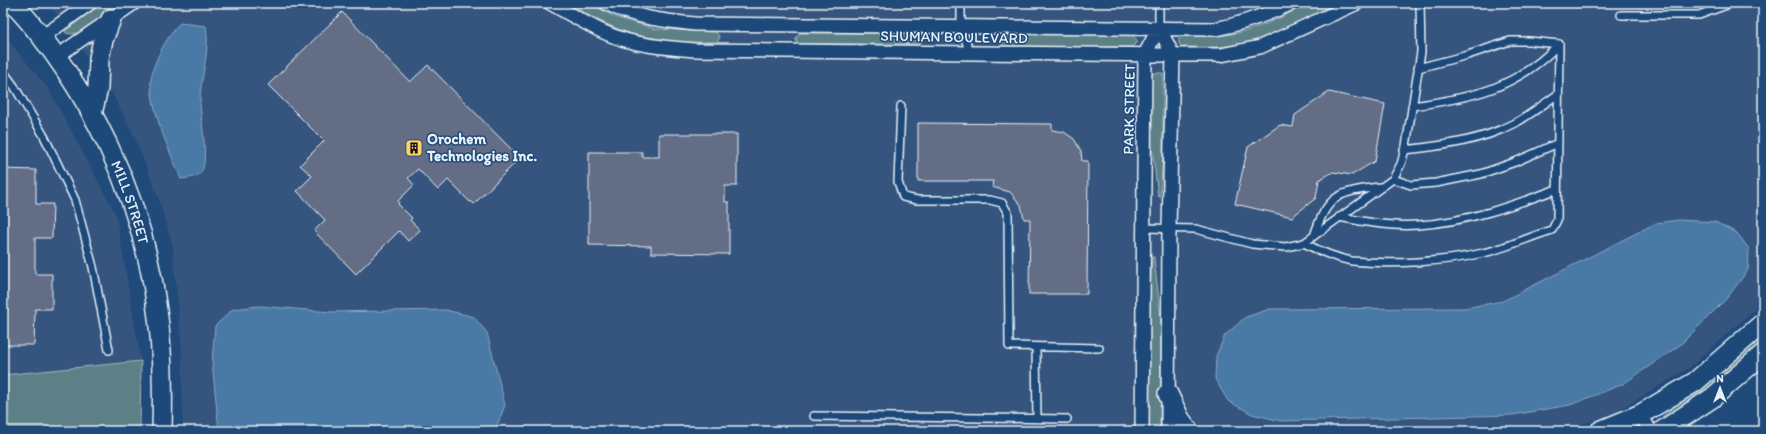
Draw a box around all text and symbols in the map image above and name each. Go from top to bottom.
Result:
street label: SHUMAN BOULEVARD [880,27,1028,47]
street label: PARK STREET [1119,63,1139,155]
place label: Orochem Technologies Inc. [426,130,537,166]
building icon: Orochem Technologies Inc. [404,138,424,158]
street label: MILL STREET [107,158,153,247]
north arrow [1700,368,1740,408]
text: N [1716,372,1724,385]

